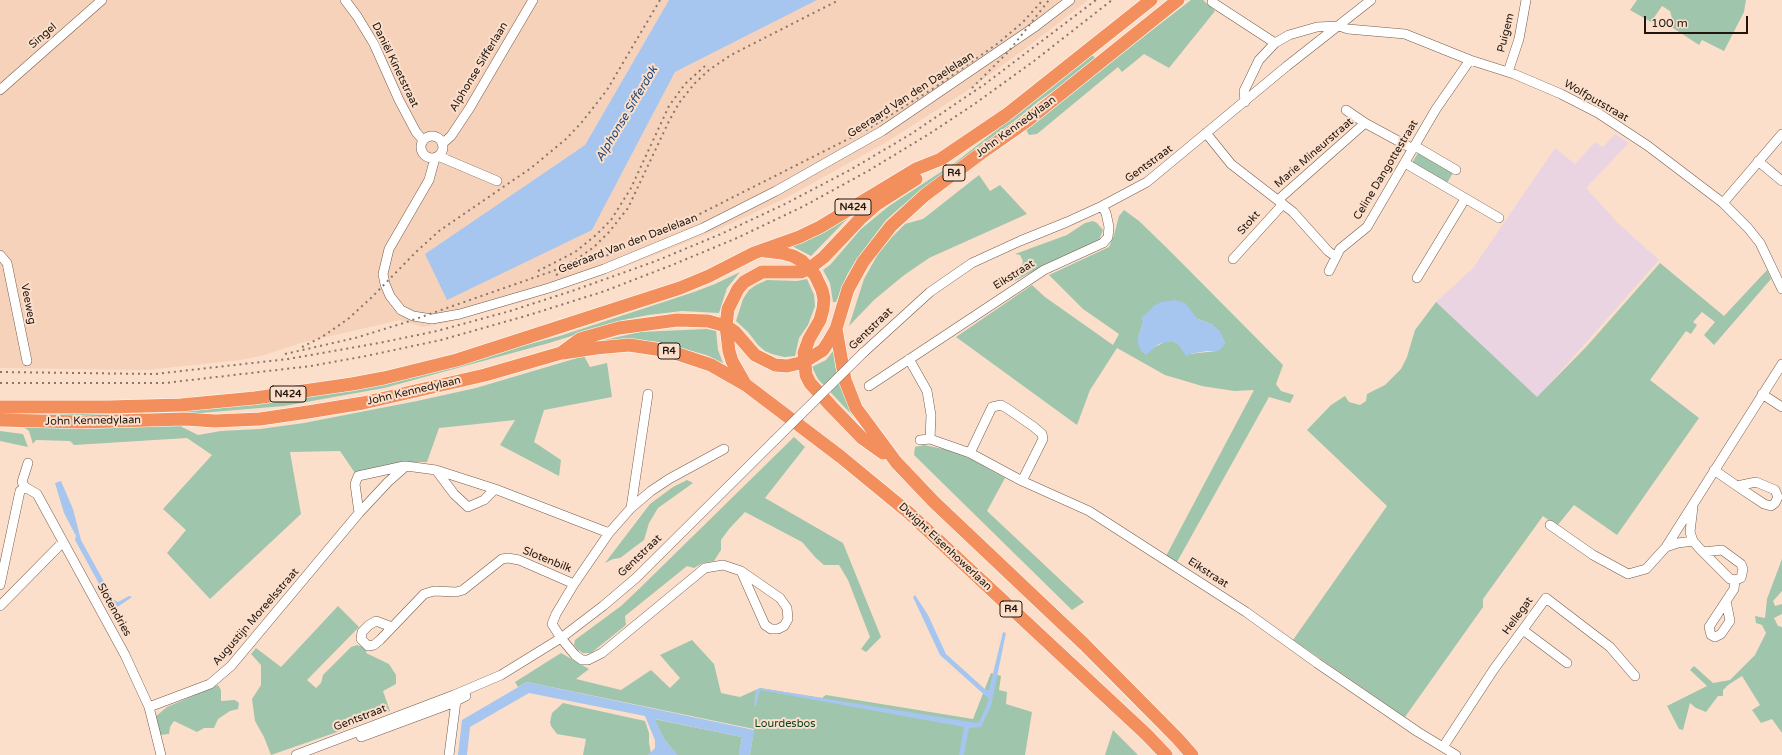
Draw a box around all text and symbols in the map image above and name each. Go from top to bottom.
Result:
scale bar [1646,8,1750,34]
street label: Puigem [1495,12,1517,54]
text: 100 m [1651,16,1688,30]
street label: Daniël Kinetstraat [369,20,421,110]
street label: Alphonse Sifferlaan [447,20,511,114]
street label: Singel [27,21,59,51]
street label: Geeraard Van den Daelelaan [845,49,977,141]
water label: Alphonse Sifferdok [593,64,661,164]
street label: Wolfputstraat [1561,77,1631,125]
street label: John Kennedylaan [973,93,1059,161]
street label: Marie Mineurstraat [1272,115,1356,191]
street label: Celine Dangottestraat [1351,118,1421,222]
street label: Gentstraat [1123,142,1175,186]
road number: R4 [943,165,965,181]
road number: N424 [835,199,871,215]
street label: Stokt [1235,208,1263,238]
street label: Geeraard Van den Daelelaan [557,211,699,277]
street label: Eikstraat [991,257,1037,293]
street label: Veeweg [18,283,38,325]
street label: Gentstraat [846,305,896,353]
road number: R4 [658,343,680,359]
street label: John Kennedylaan [366,374,462,408]
road number: N424 [270,386,306,402]
street label: John Kennedylaan [45,414,141,428]
street label: Dwight Eisenhowerlaan [896,500,994,594]
street label: Gentstraat [615,532,665,580]
street label: Slotenbilk [521,544,573,576]
street label: Eikstraat [1185,555,1231,591]
street label: Augustijn Moreelsstraat [210,566,302,668]
street label: Slotendries [94,581,134,639]
street label: Hellegat [1500,595,1536,637]
road number: R4 [1000,601,1022,617]
street label: Gentstraat [332,702,388,734]
park label: Lourdesbos [754,717,816,731]

